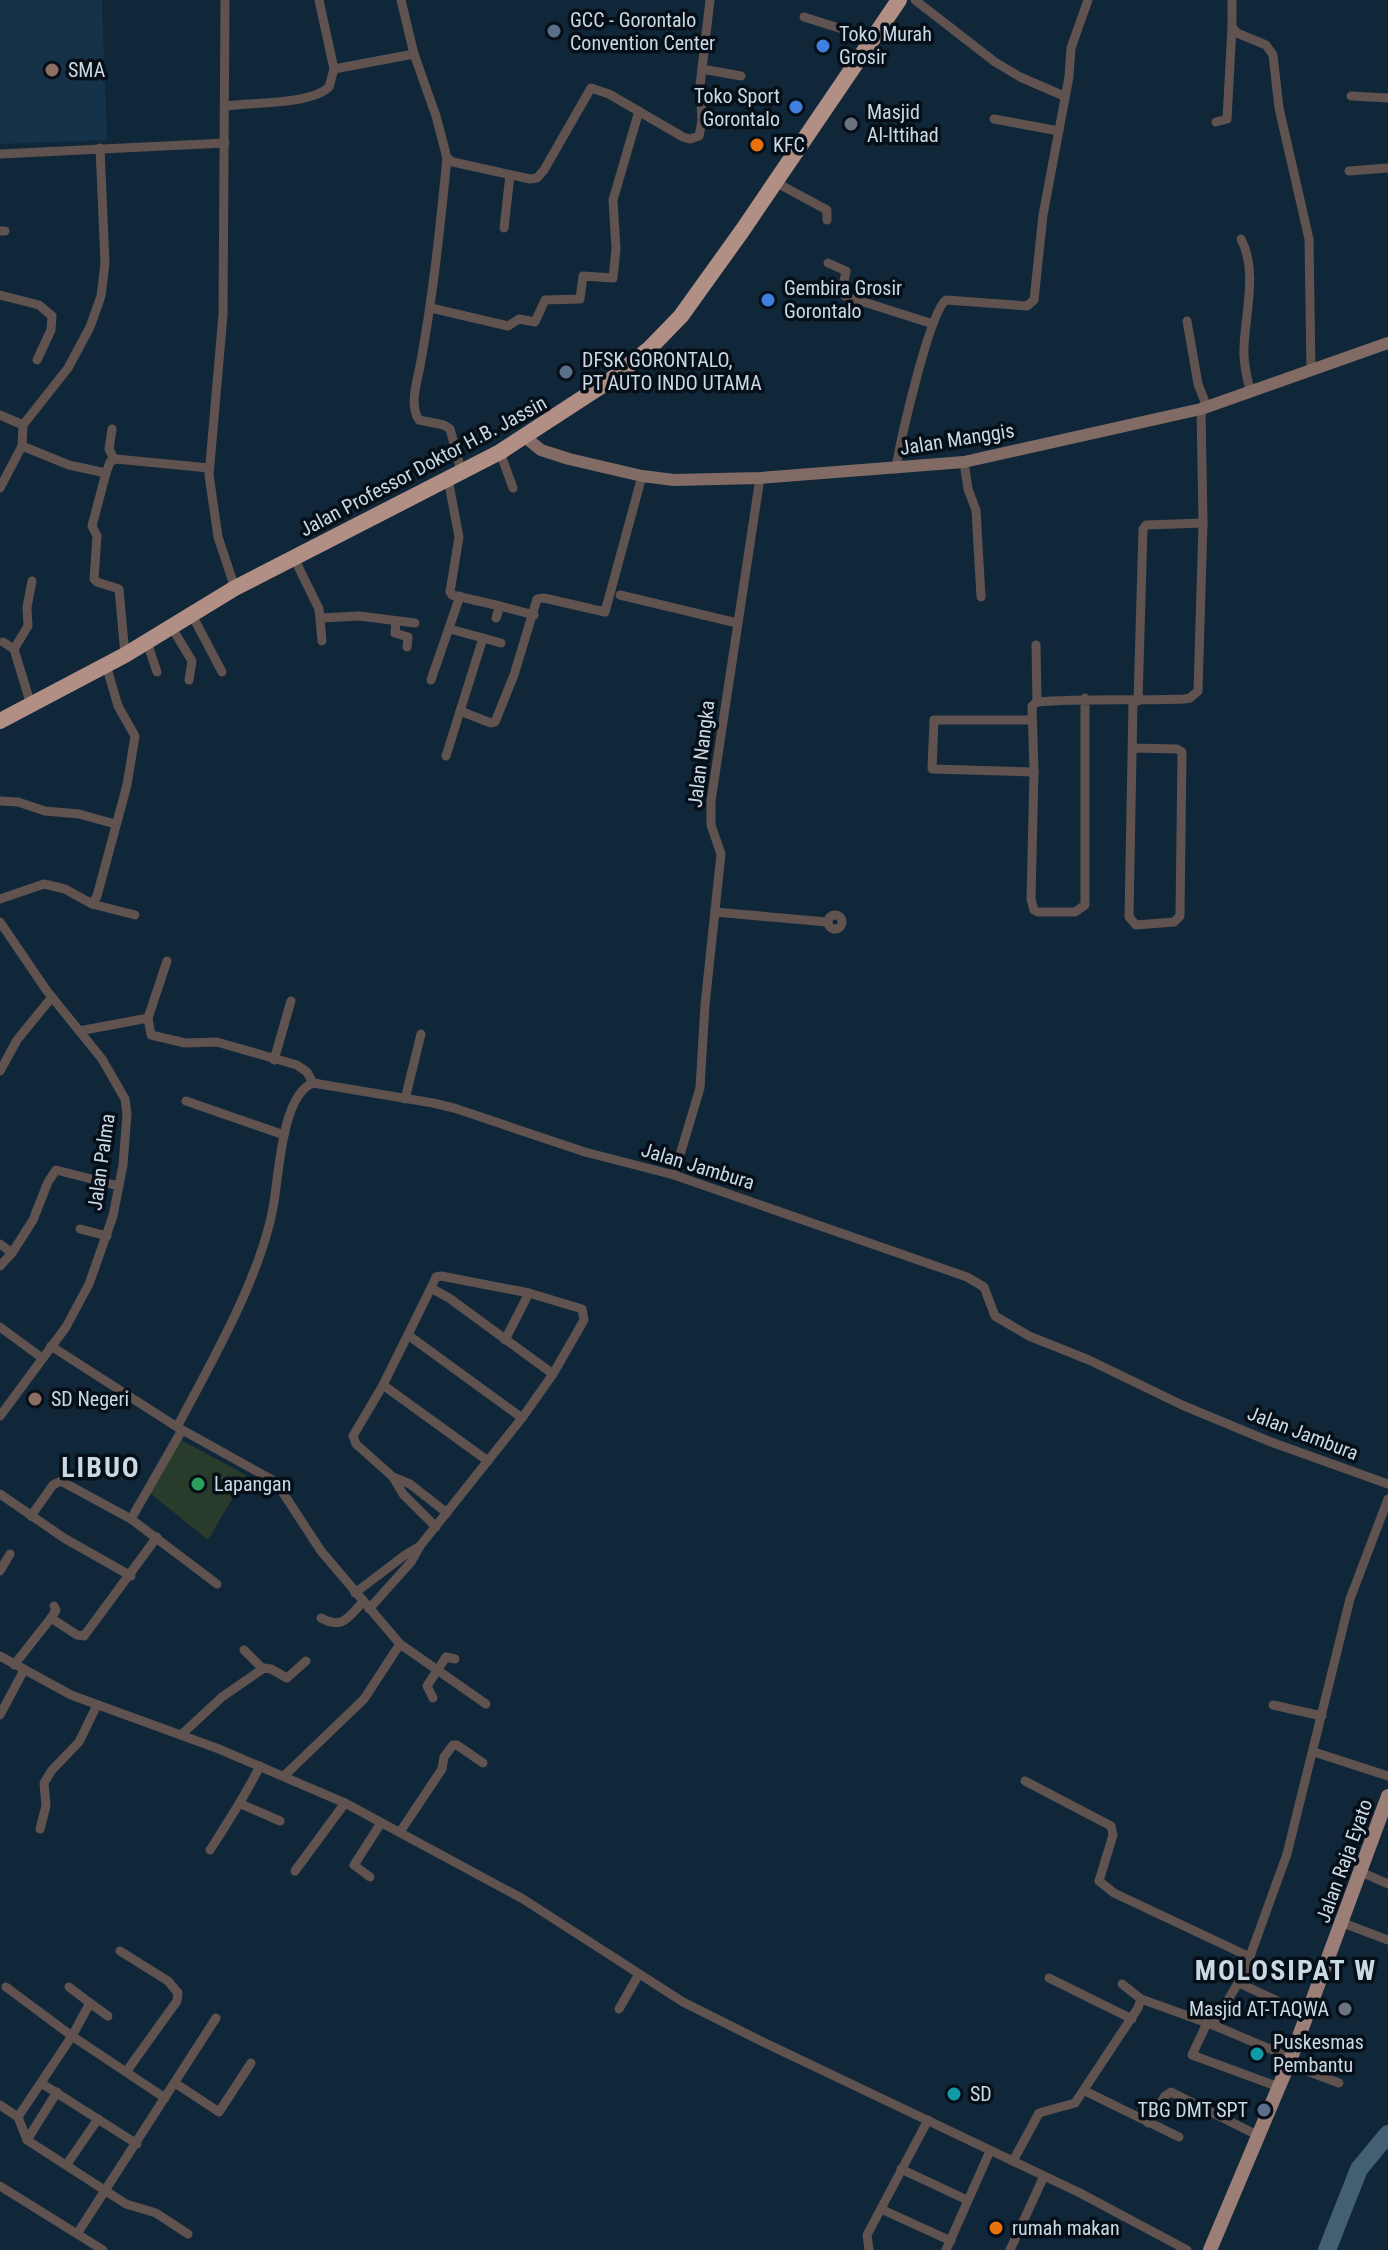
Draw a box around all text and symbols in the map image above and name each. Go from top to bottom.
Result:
place label: GCC - Gorontalo Convention Center [570,8,715,55]
marker: GCC - Gorontalo Convention Center [545,22,563,40]
place label: Toko Murah Grosir [839,22,932,69]
marker: Toko Murah Grosir [814,37,832,55]
place label: SMA [68,58,106,82]
marker: SMA [43,61,61,79]
place label: Toko Sport Gorontalo [694,84,780,131]
marker: Toko Sport Gorontalo [787,98,805,116]
place label: Masjid Al-Ittihad [867,100,939,147]
marker: Masjid Al-Ittihad [842,115,860,133]
place label: KFC [773,133,805,157]
marker: KFC [748,136,766,154]
place label: Gembira Grosir Gorontalo [784,276,902,323]
marker: Gembira Grosir Gorontalo [759,291,777,309]
place label: DFSK GORONTALO, PT AUTO INDO UTAMA [582,348,762,395]
marker: DFSK GORONTALO, PT AUTO INDO UTAMA [557,363,575,381]
street label: Jalan Professor Doktor H.B. Jassin [295,391,551,541]
street label: Jalan Manggis [898,418,1016,460]
street label: Jalan Nangka [683,699,719,809]
street label: Jalan Palma [82,1112,120,1212]
street label: Jalan Jambura [639,1137,757,1195]
place label: SD Negeri [51,1387,129,1411]
marker: SD Negeri [26,1390,44,1408]
street label: Jalan Jambura [1244,1401,1362,1465]
district label: LIBUO [61,1451,141,1484]
place label: Lapangan [214,1472,291,1496]
marker: Lapangan [189,1475,207,1493]
street label: Jalan Raja Eyato [1311,1796,1377,1926]
district label: MOLOSIPAT W [1195,1954,1377,1987]
place label: Masjid AT-TAQWA [1189,1997,1329,2021]
marker: Masjid AT-TAQWA [1336,2000,1354,2018]
place label: Puskesmas Pembantu [1273,2030,1364,2077]
marker: Puskesmas Pembantu [1248,2045,1266,2063]
place label: SD [970,2082,992,2106]
marker: SD [945,2085,963,2103]
place label: TBG DMT SPT [1138,2098,1248,2122]
marker: TBG DMT SPT [1255,2101,1273,2119]
place label: rumah makan [1012,2216,1120,2240]
marker: rumah makan [987,2219,1005,2237]

